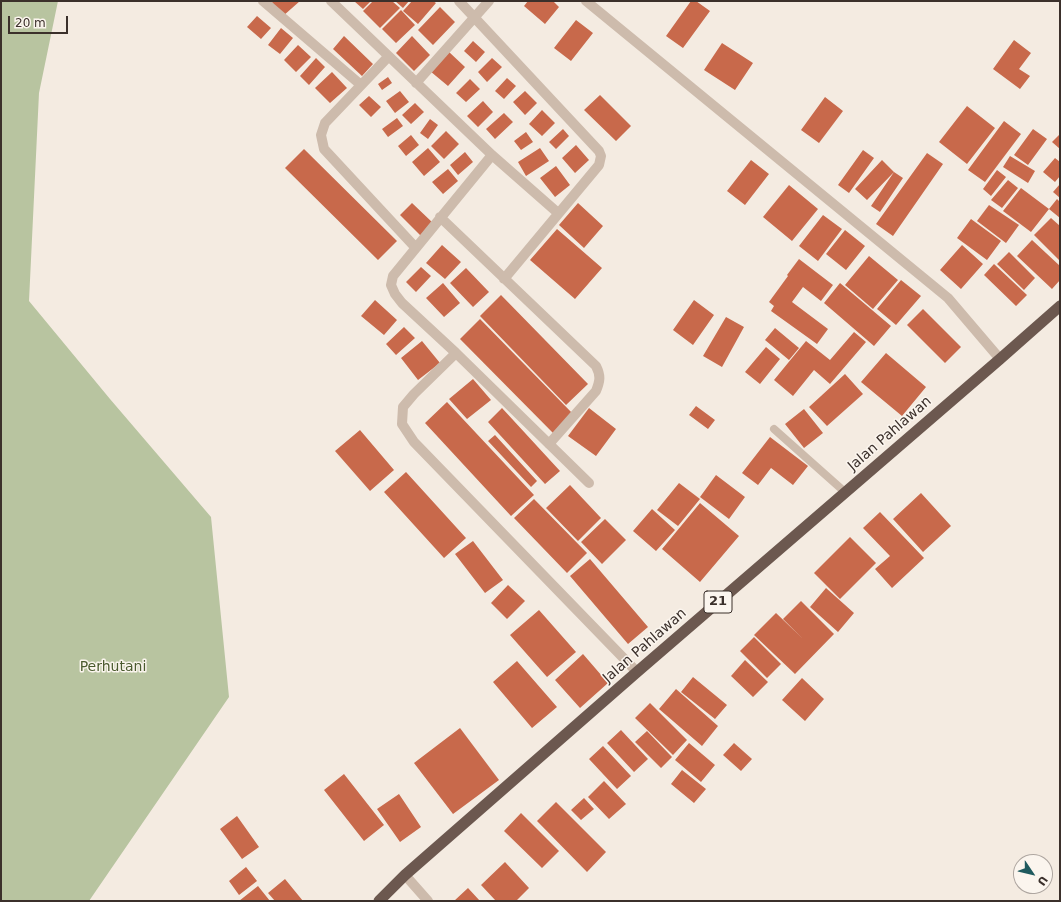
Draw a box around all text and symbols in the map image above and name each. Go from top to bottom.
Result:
scale bar [10,8,70,34]
text: 20 m [15,16,46,30]
street label: Jalan Pahlawan [845,393,935,475]
road number: 21 [704,591,732,613]
street label: Jalan Pahlawan [600,605,690,687]
park label: Perhutani [80,659,146,675]
north arrow [1013,854,1053,894]
text: U [1035,873,1050,888]

